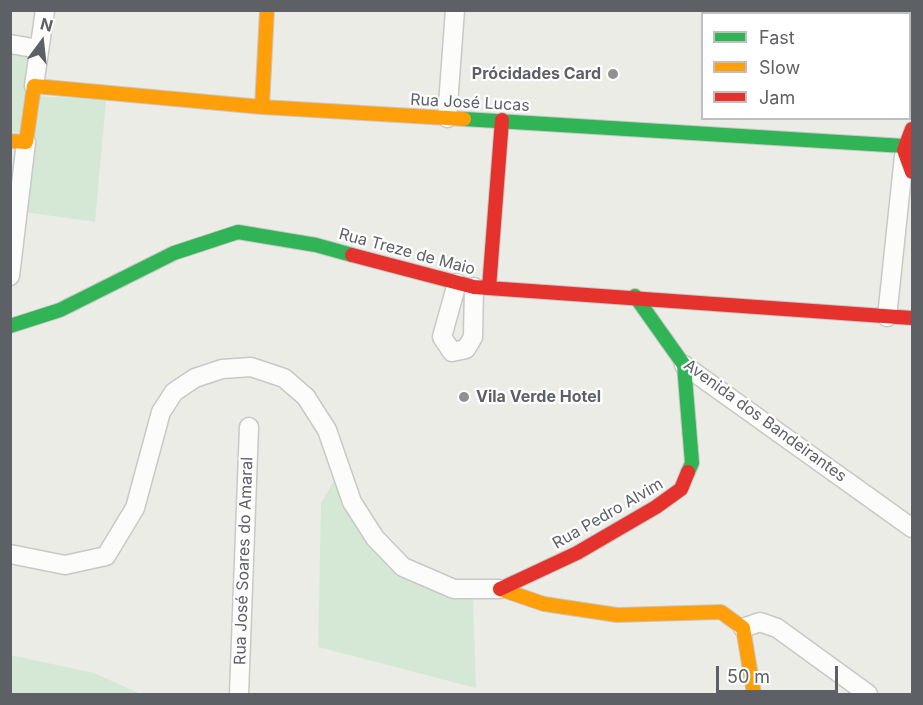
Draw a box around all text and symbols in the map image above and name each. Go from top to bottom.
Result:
north arrow [12,12,72,72]
legend [701,12,911,120]
text: N [38,13,55,36]
text: Fast [759,27,795,48]
text: Slow [759,57,800,78]
place label: Prócidades Card [472,64,601,84]
marker: Prócidades Card [606,67,620,81]
text: Jam [759,87,795,108]
street label: Rua José Lucas [410,90,530,116]
street label: Rua Treze de Maio [337,225,477,279]
street label: Avenida dos Bandeirantes [680,356,850,486]
place label: Vila Verde Hotel [476,387,601,407]
marker: Vila Verde Hotel [457,390,471,404]
street label: Rua José Soares do Amaral [231,457,257,665]
street label: Rua Pedro Alvim [549,475,667,553]
scale bar [719,654,840,692]
text: 50 m [727,666,770,687]

